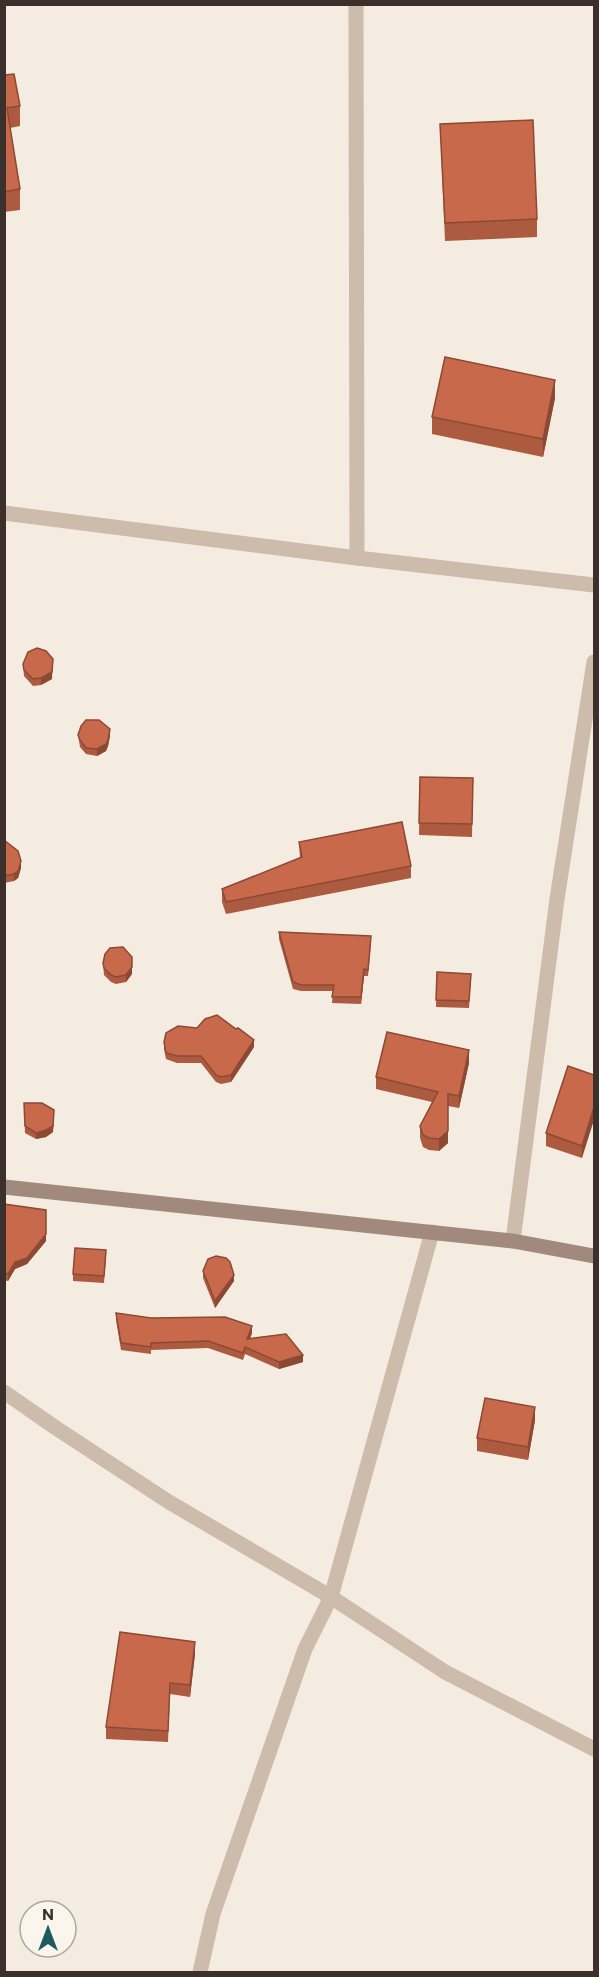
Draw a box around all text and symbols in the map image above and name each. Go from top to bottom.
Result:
north arrow [18,1899,78,1959]
text: N [42,1904,54,1923]

